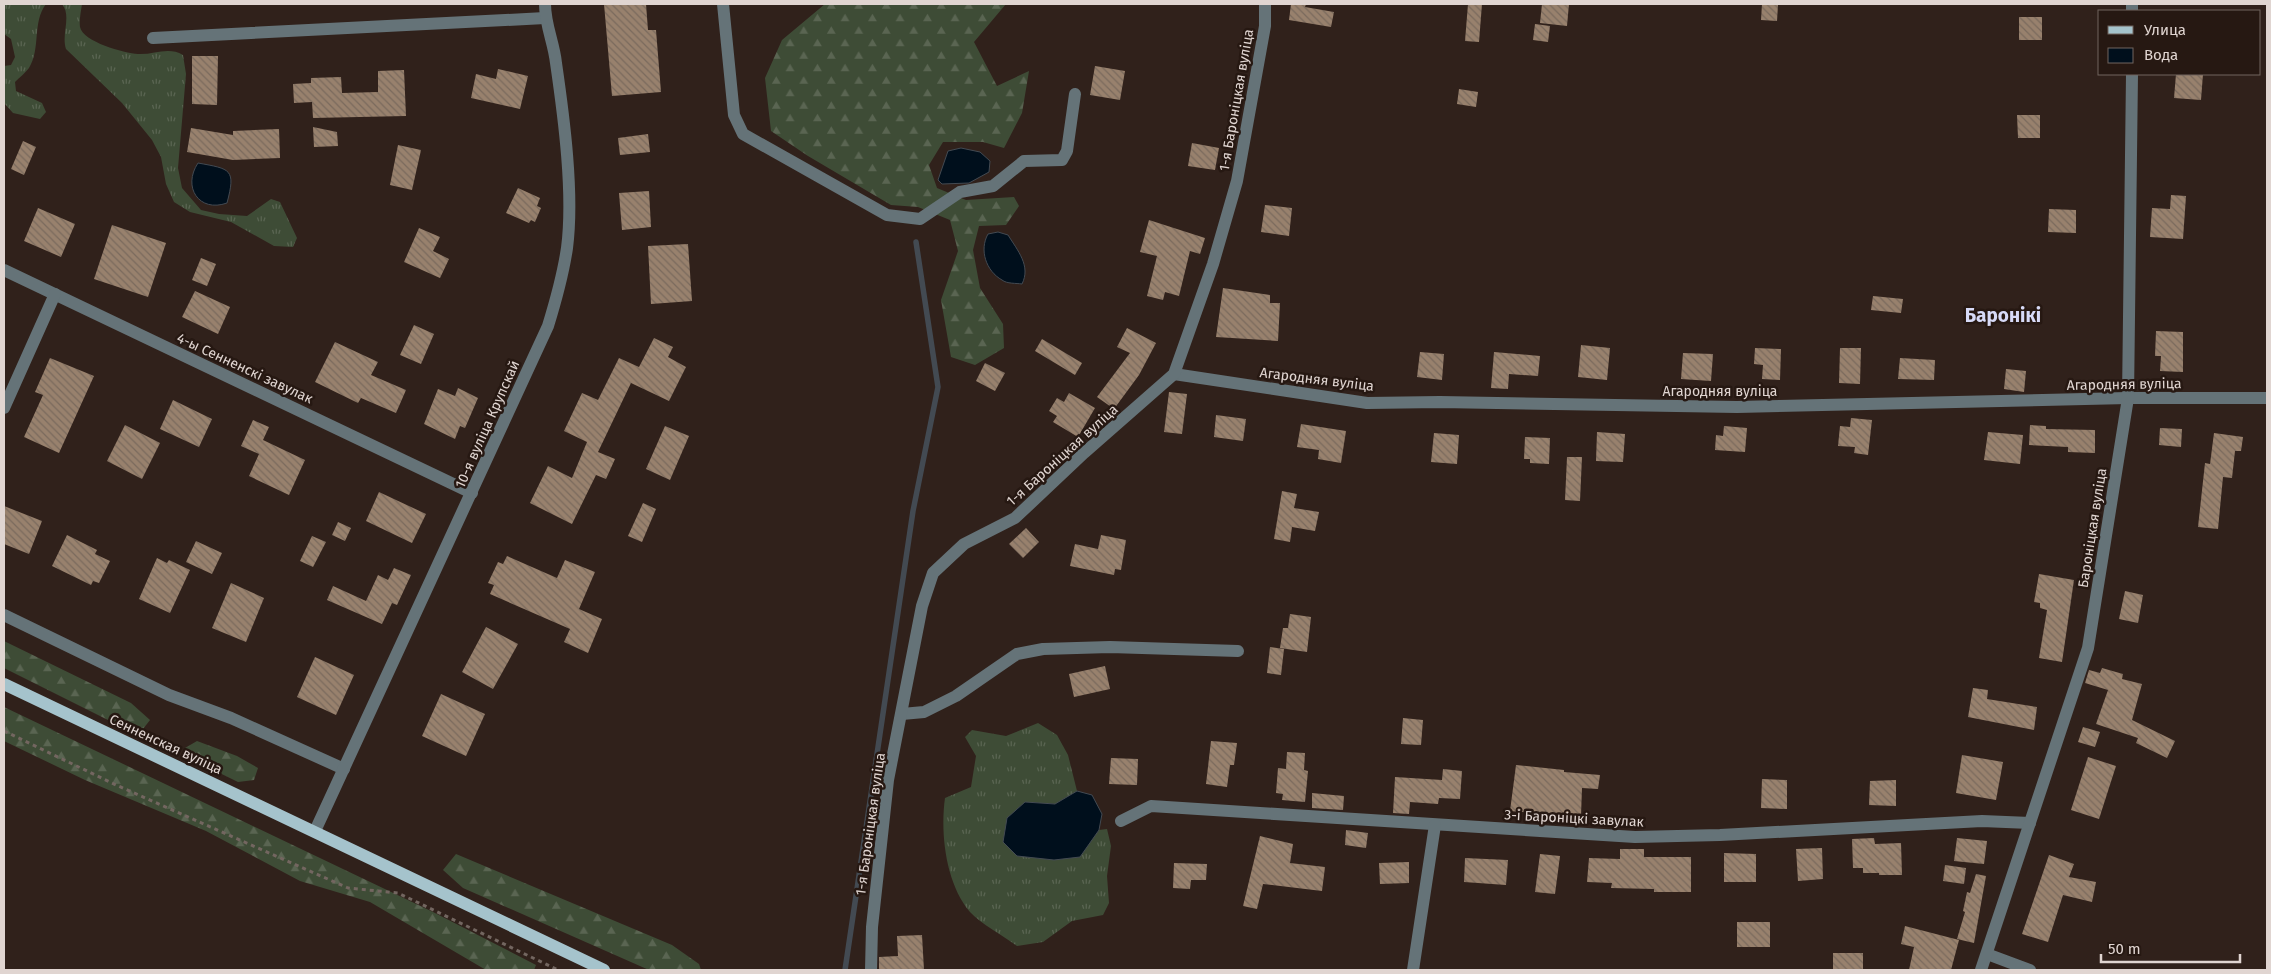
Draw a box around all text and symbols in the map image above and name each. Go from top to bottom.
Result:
legend [2098,10,2261,75]
text: Улица [2144,21,2186,39]
street label: 1-я Бароніцкая вуліца [1216,28,1257,172]
text: Вода [2144,46,2178,64]
district label: Баронікі [1965,304,2041,327]
street label: 4-ы Сенненскі завулак [174,329,316,408]
street label: 10-я вуліца Крупскай [452,358,523,491]
street label: Агародняя вуліца [1259,364,1375,395]
street label: Агародняя вуліца [2066,375,2182,394]
street label: Агародняя вуліца [1663,383,1777,400]
street label: 1-я Бароніцкая вуліца [1003,401,1121,510]
street label: Бароніцкая вуліца [2075,467,2110,589]
street label: Сенненская вуліца [107,711,225,778]
street label: 1-я Бароніцкая вуліца [852,752,889,897]
street label: 3-і Бароніцкі завулак [1504,806,1645,831]
scale bar [2101,932,2240,964]
text: 50 m [2108,940,2141,958]

